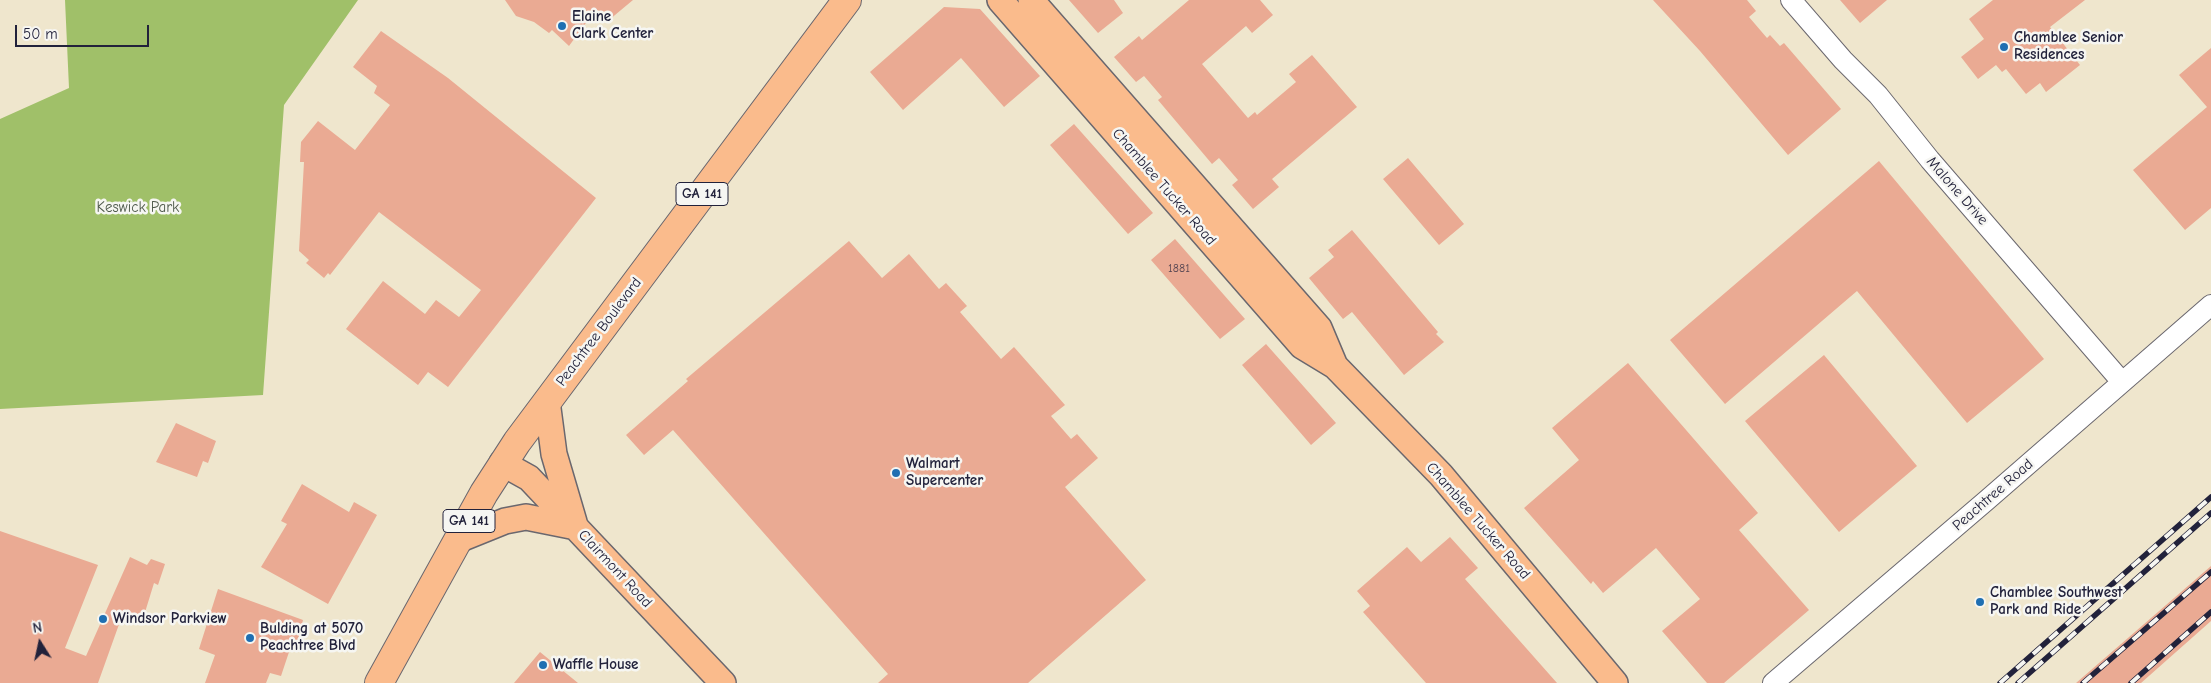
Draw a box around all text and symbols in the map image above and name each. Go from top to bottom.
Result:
place label: Elaine Clark Center [572,8,653,43]
scale bar [18,15,151,47]
marker: Elaine Clark Center [556,20,568,32]
text: 50 m [23,25,58,43]
place label: Chamblee Senior Residences [2014,29,2123,64]
marker: Chamblee Senior Residences [1998,41,2010,53]
street label: Chamblee Tucker Road [1108,125,1220,249]
street label: Malone Drive [1922,153,1992,229]
road number: GA 141 [676,182,728,205]
park label: Keswick Park [97,199,179,217]
house number: 1881 [1168,262,1190,276]
street label: Peachtree Boulevard [552,274,646,390]
place label: Walmart Supercenter [906,455,983,490]
street label: Peachtree Road [1949,455,2037,535]
street label: Chamblee Tucker Road [1422,459,1534,583]
marker: Walmart Supercenter [890,467,902,479]
road number: GA 141 [443,510,495,532]
street label: Clairmont Road [574,526,656,612]
place label: Chamblee Southwest Park and Ride [1990,584,2122,619]
marker: Chamblee Southwest Park and Ride [1974,596,1986,608]
place label: Windsor Parkview [113,610,227,628]
marker: Windsor Parkview [97,613,109,625]
north arrow [15,618,65,668]
text: N [31,619,43,637]
place label: Bulding at 5070 Peachtree Blvd [260,620,363,655]
marker: Bulding at 5070 Peachtree Blvd [244,632,256,644]
place label: Waffle House [553,656,638,674]
marker: Waffle House [537,659,549,671]

